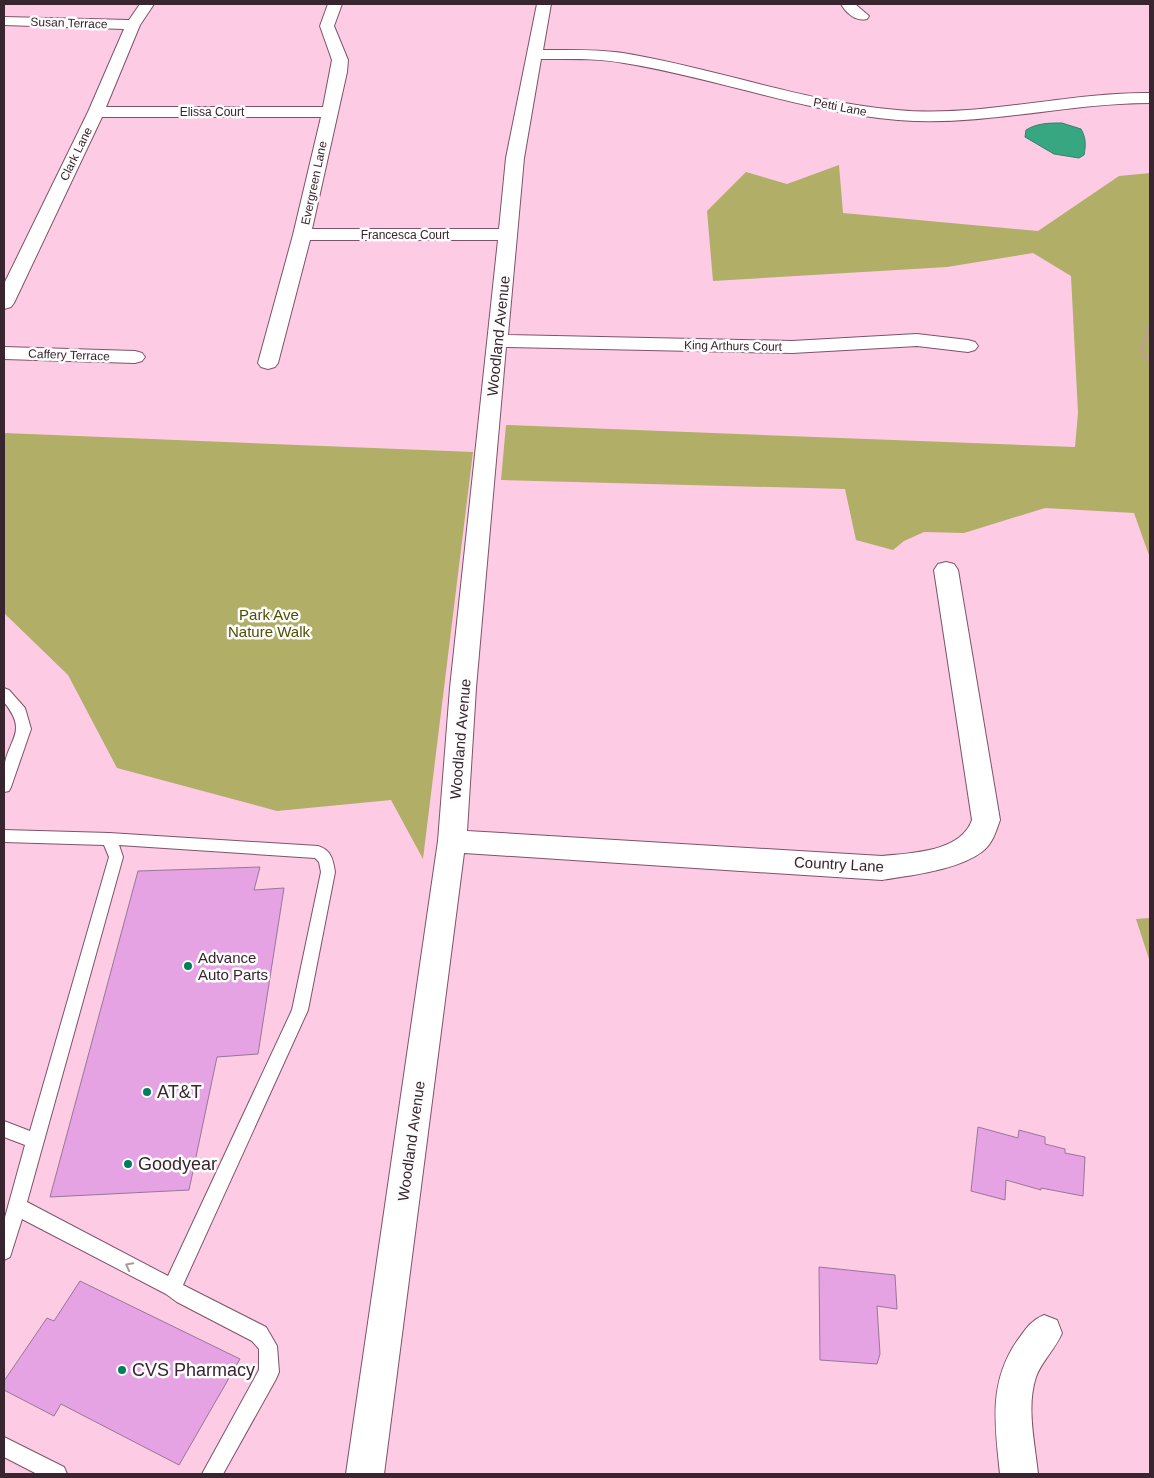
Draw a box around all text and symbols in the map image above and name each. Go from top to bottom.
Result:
street label: Susan Terrace [30,15,108,31]
street label: Petti Lane [812,95,868,119]
street label: Elissa Court [180,105,245,119]
street label: Clark Lane [57,125,95,183]
street label: Evergreen Lane [298,139,330,226]
street label: Francesca Court [361,228,450,242]
street label: Woodland Avenue [483,275,513,397]
street label: King Arthurs Court [684,338,783,354]
street label: Caffery Terrace [28,347,110,363]
park label: Park Ave Nature Walk [228,606,310,640]
street label: Woodland Avenue [446,678,474,800]
street label: Country Lane [794,853,884,875]
place label: Advance Auto Parts [198,949,268,983]
marker: Advance Auto Parts [182,960,194,972]
street label: Woodland Avenue [394,1080,428,1202]
place label: AT&T [157,1082,202,1102]
marker: AT&T [141,1086,153,1098]
place label: Goodyear [138,1154,217,1174]
marker: Goodyear [122,1158,134,1170]
one-way arrow [125,1262,134,1272]
place label: CVS Pharmacy [132,1360,255,1380]
marker: CVS Pharmacy [116,1364,128,1376]

